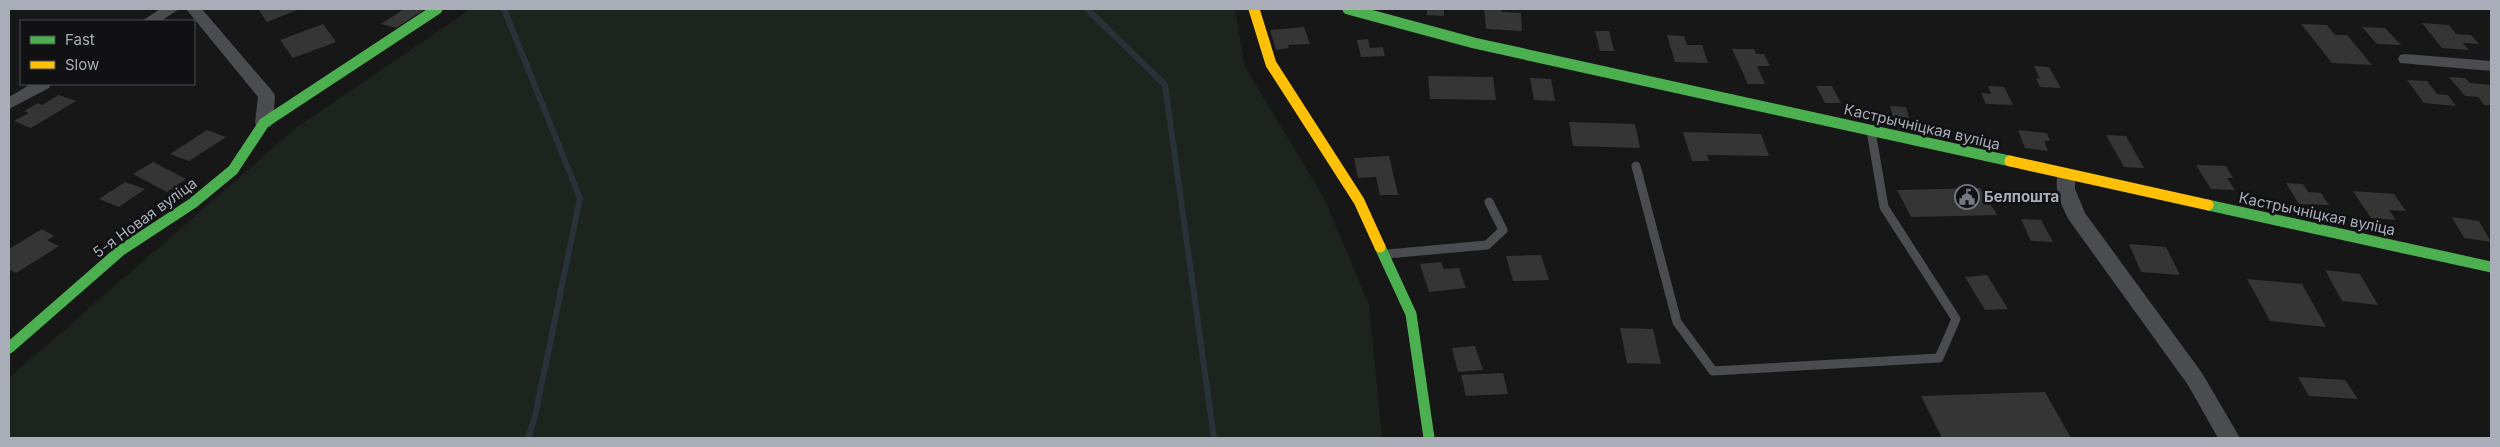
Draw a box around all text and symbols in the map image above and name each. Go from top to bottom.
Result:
legend [20,20,195,85]
text: Fast [65,30,95,49]
text: Slow [65,55,99,74]
street label: Кастрычніцкая вуліца [1842,99,2002,154]
street label: 5-я Новая вуліца [89,173,200,262]
public building icon: Белпошта [1954,184,1980,210]
place label: Белпошта [1984,187,2059,206]
street label: Кастрычніцкая вуліца [2237,188,2397,239]

